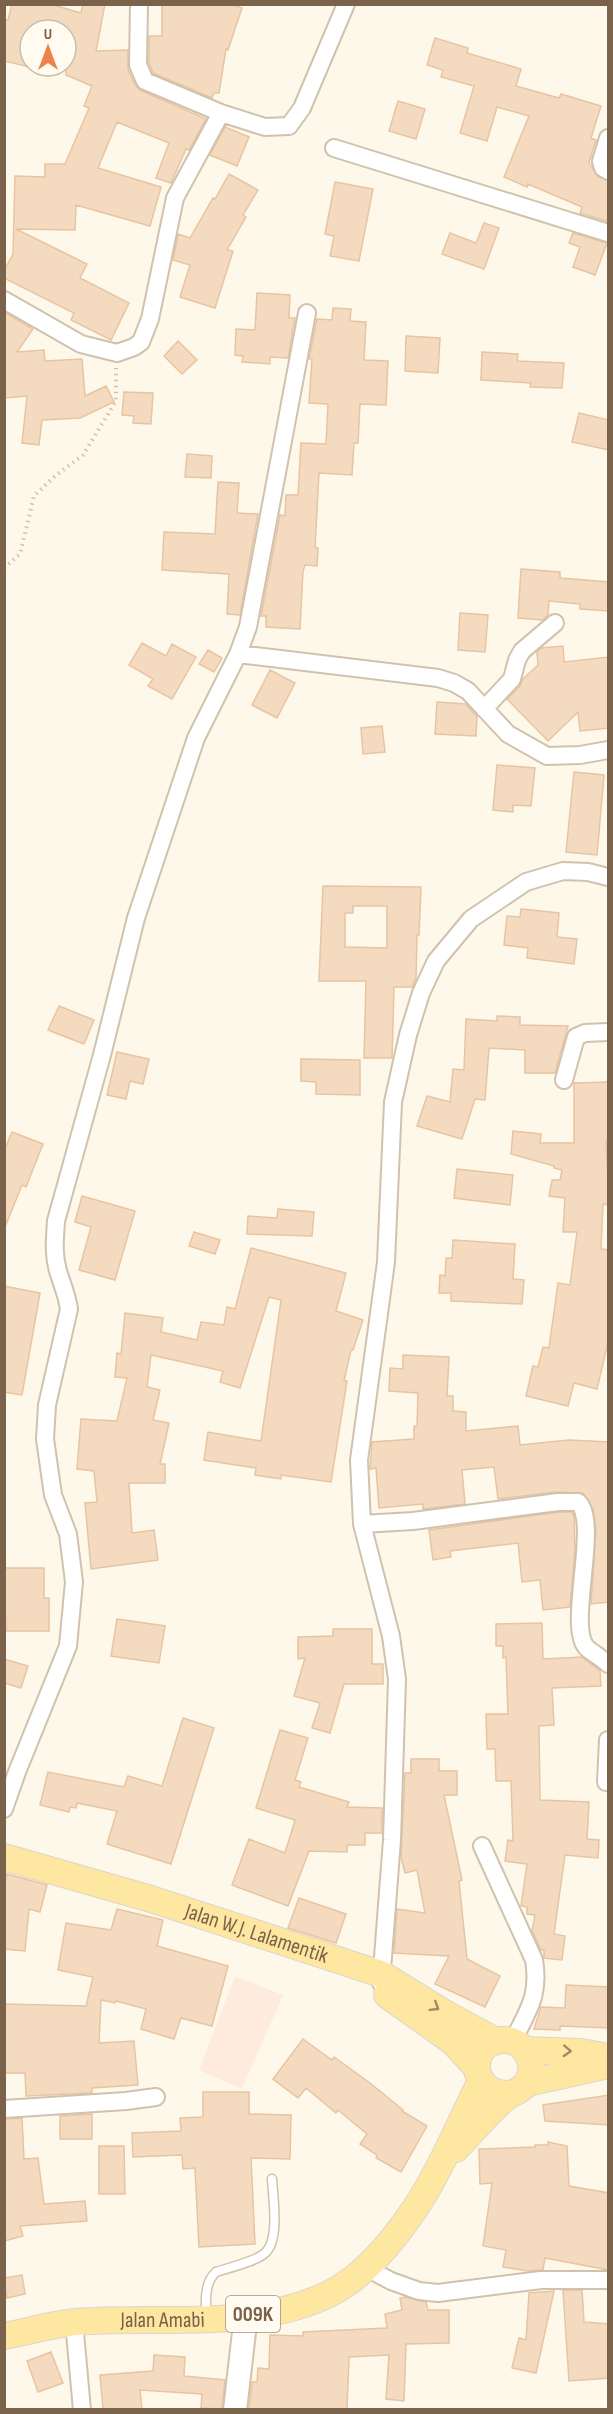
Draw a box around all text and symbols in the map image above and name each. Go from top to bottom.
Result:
north arrow [18,18,78,78]
text: U [44,25,52,44]
street label: Jalan W.J. Lalamentik [181,1897,332,1970]
one-way arrow [429,1999,439,2011]
one-way arrow [563,2045,572,2058]
road number: 009K [226,2296,280,2332]
street label: Jalan Amabi [119,2306,205,2334]

